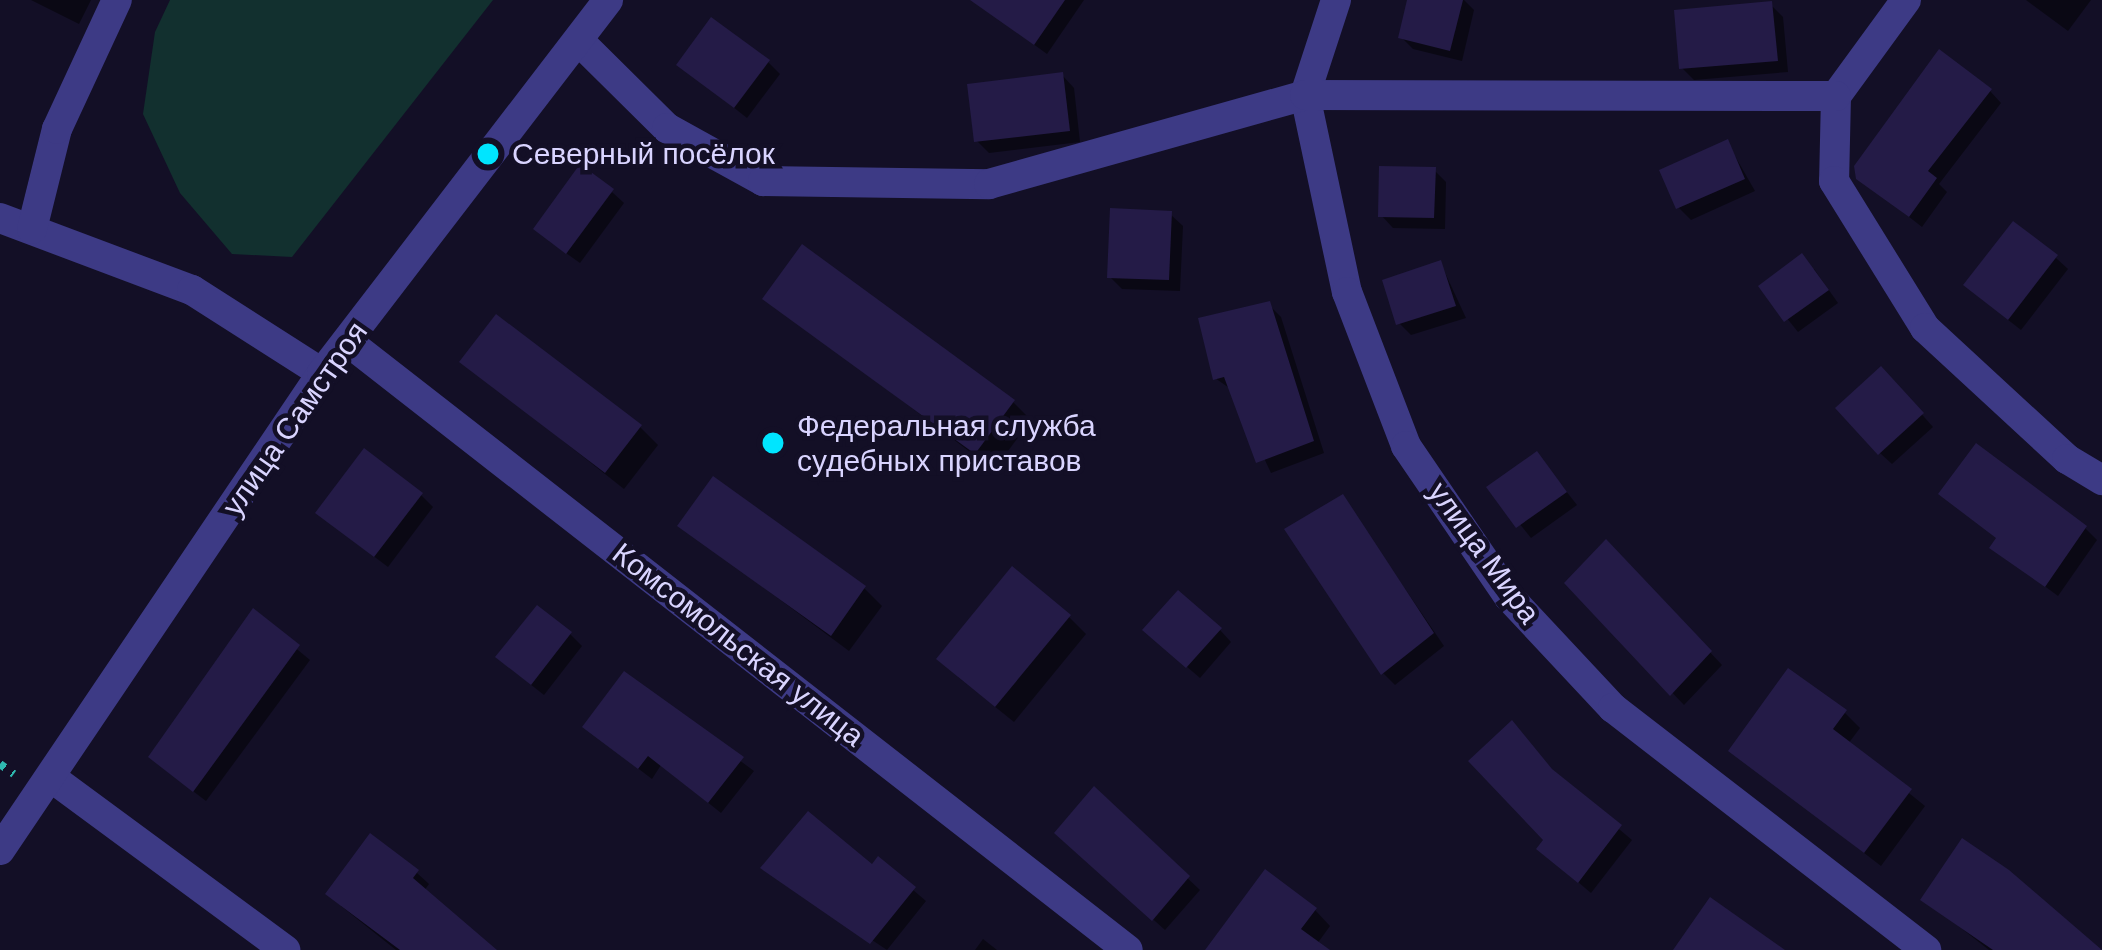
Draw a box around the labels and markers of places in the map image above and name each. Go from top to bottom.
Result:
place label: Северный посёлок [512,136,775,172]
marker: Северный посёлок [475,141,501,167]
place label: Федеральная служба судебных приставов [797,408,1096,478]
marker: Федеральная служба судебных приставов [760,430,786,456]

